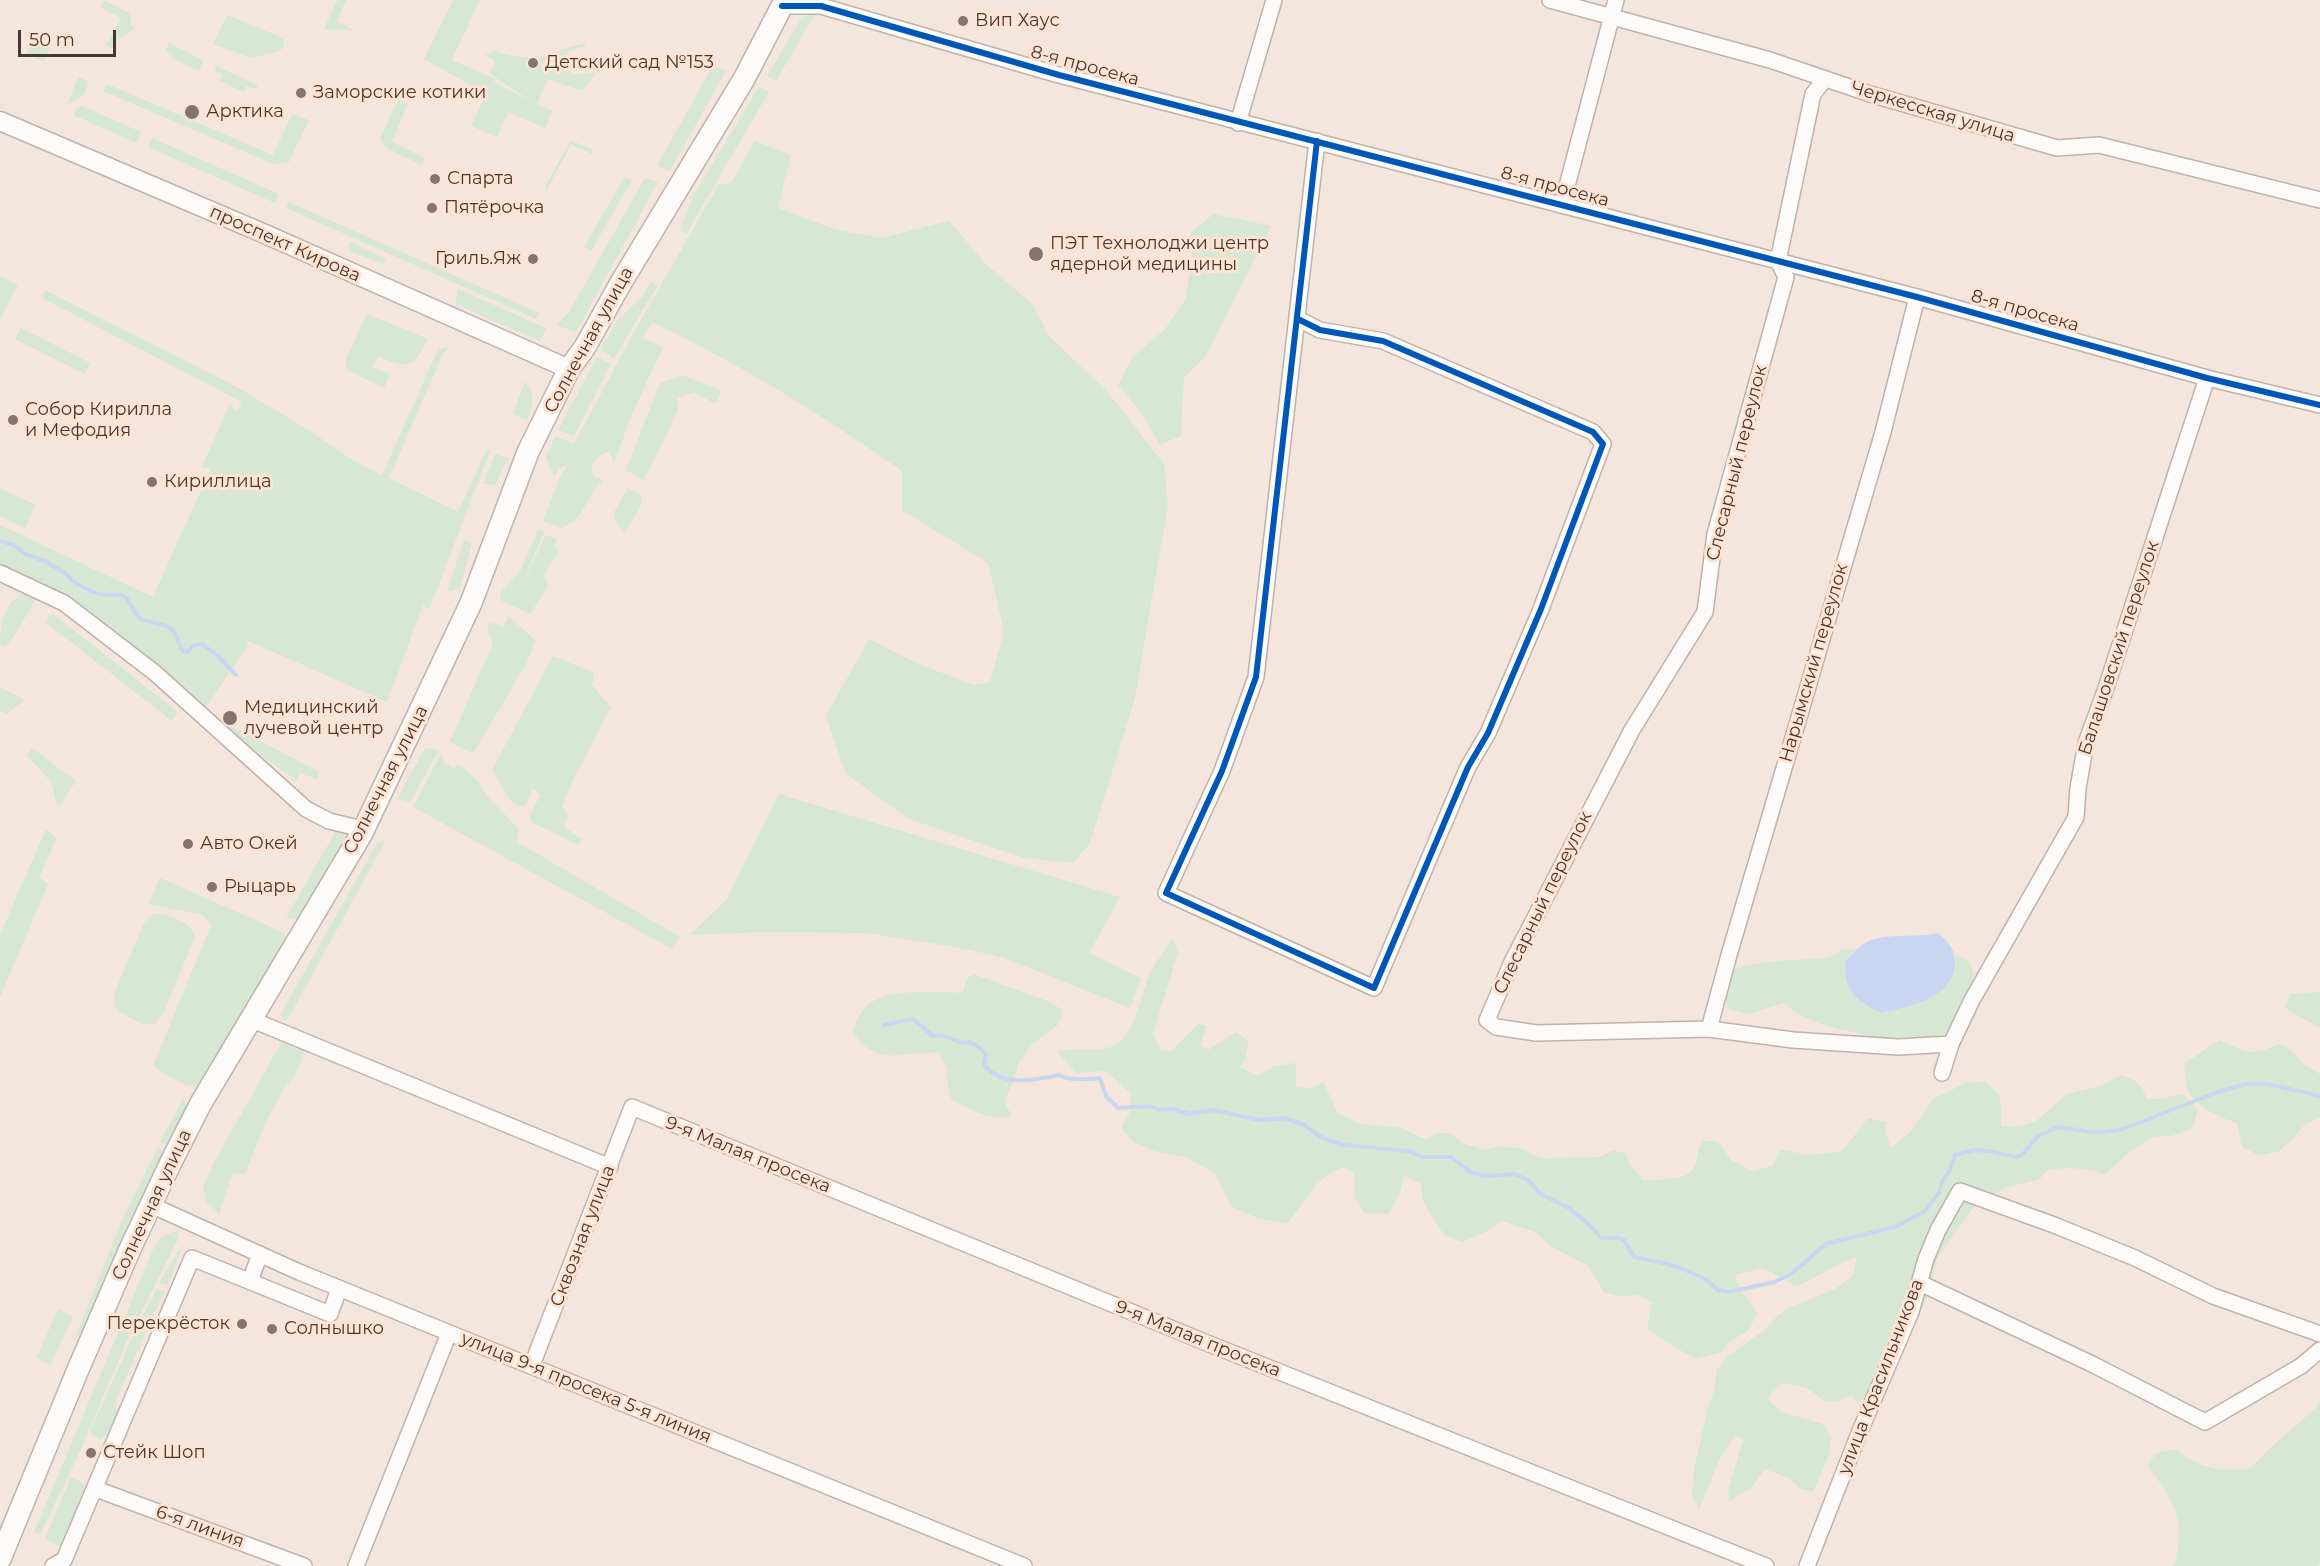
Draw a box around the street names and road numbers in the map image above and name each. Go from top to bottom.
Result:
street label: 8-я просека [1028,41,1142,91]
street label: Черкесская улица [1848,77,2018,147]
street label: 8-я просека [1498,162,1612,212]
street label: проспект Кирова [206,201,364,287]
street label: Солнечная улица [540,263,638,417]
street label: 8-я просека [1968,285,2082,337]
street label: Слесарный переулок [1702,363,1772,563]
street label: Балашовский переулок [2074,538,2164,758]
street label: Нарымский переулок [1775,561,1853,765]
street label: Солнечная улица [339,702,433,858]
street label: Слесарный переулок [1489,808,1597,998]
street label: 9-я Малая просека [662,1112,834,1198]
street label: Солнечная улица [108,1126,196,1284]
street label: Сквозная улица [546,1162,620,1310]
street label: улица Красильникова [1834,1276,1928,1478]
street label: 9-я Малая просека [1112,1296,1284,1382]
street label: улица 9-я просека 5-я линия [458,1328,714,1448]
street label: 6-я линия [153,1501,247,1553]

